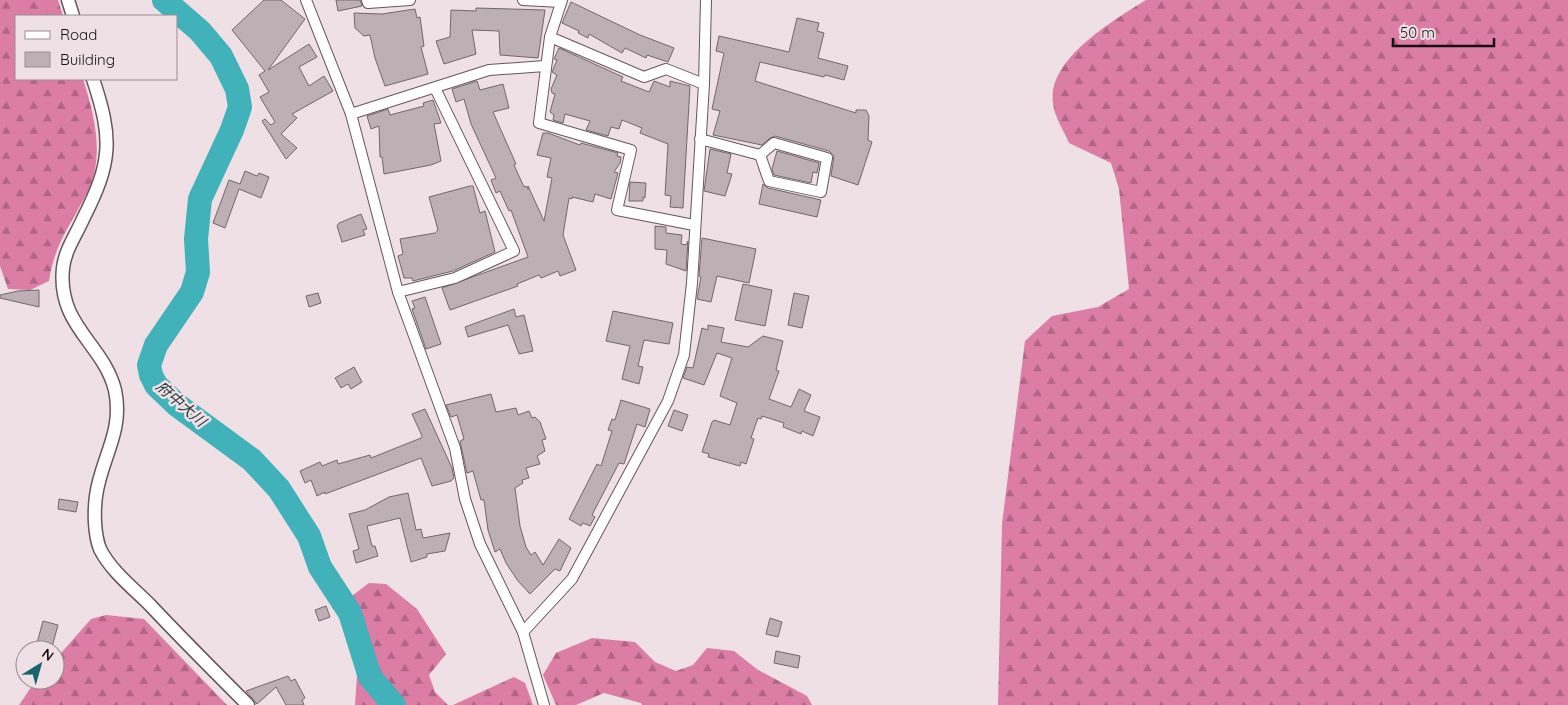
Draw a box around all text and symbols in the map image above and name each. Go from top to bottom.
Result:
legend [15,15,178,80]
scale bar [1393,15,1494,47]
text: 50 m [1400,23,1435,42]
text: Road [60,25,97,44]
text: Building [60,50,115,69]
water label: 府中大川 [152,377,212,432]
north arrow [15,640,65,690]
text: N [38,644,57,665]

